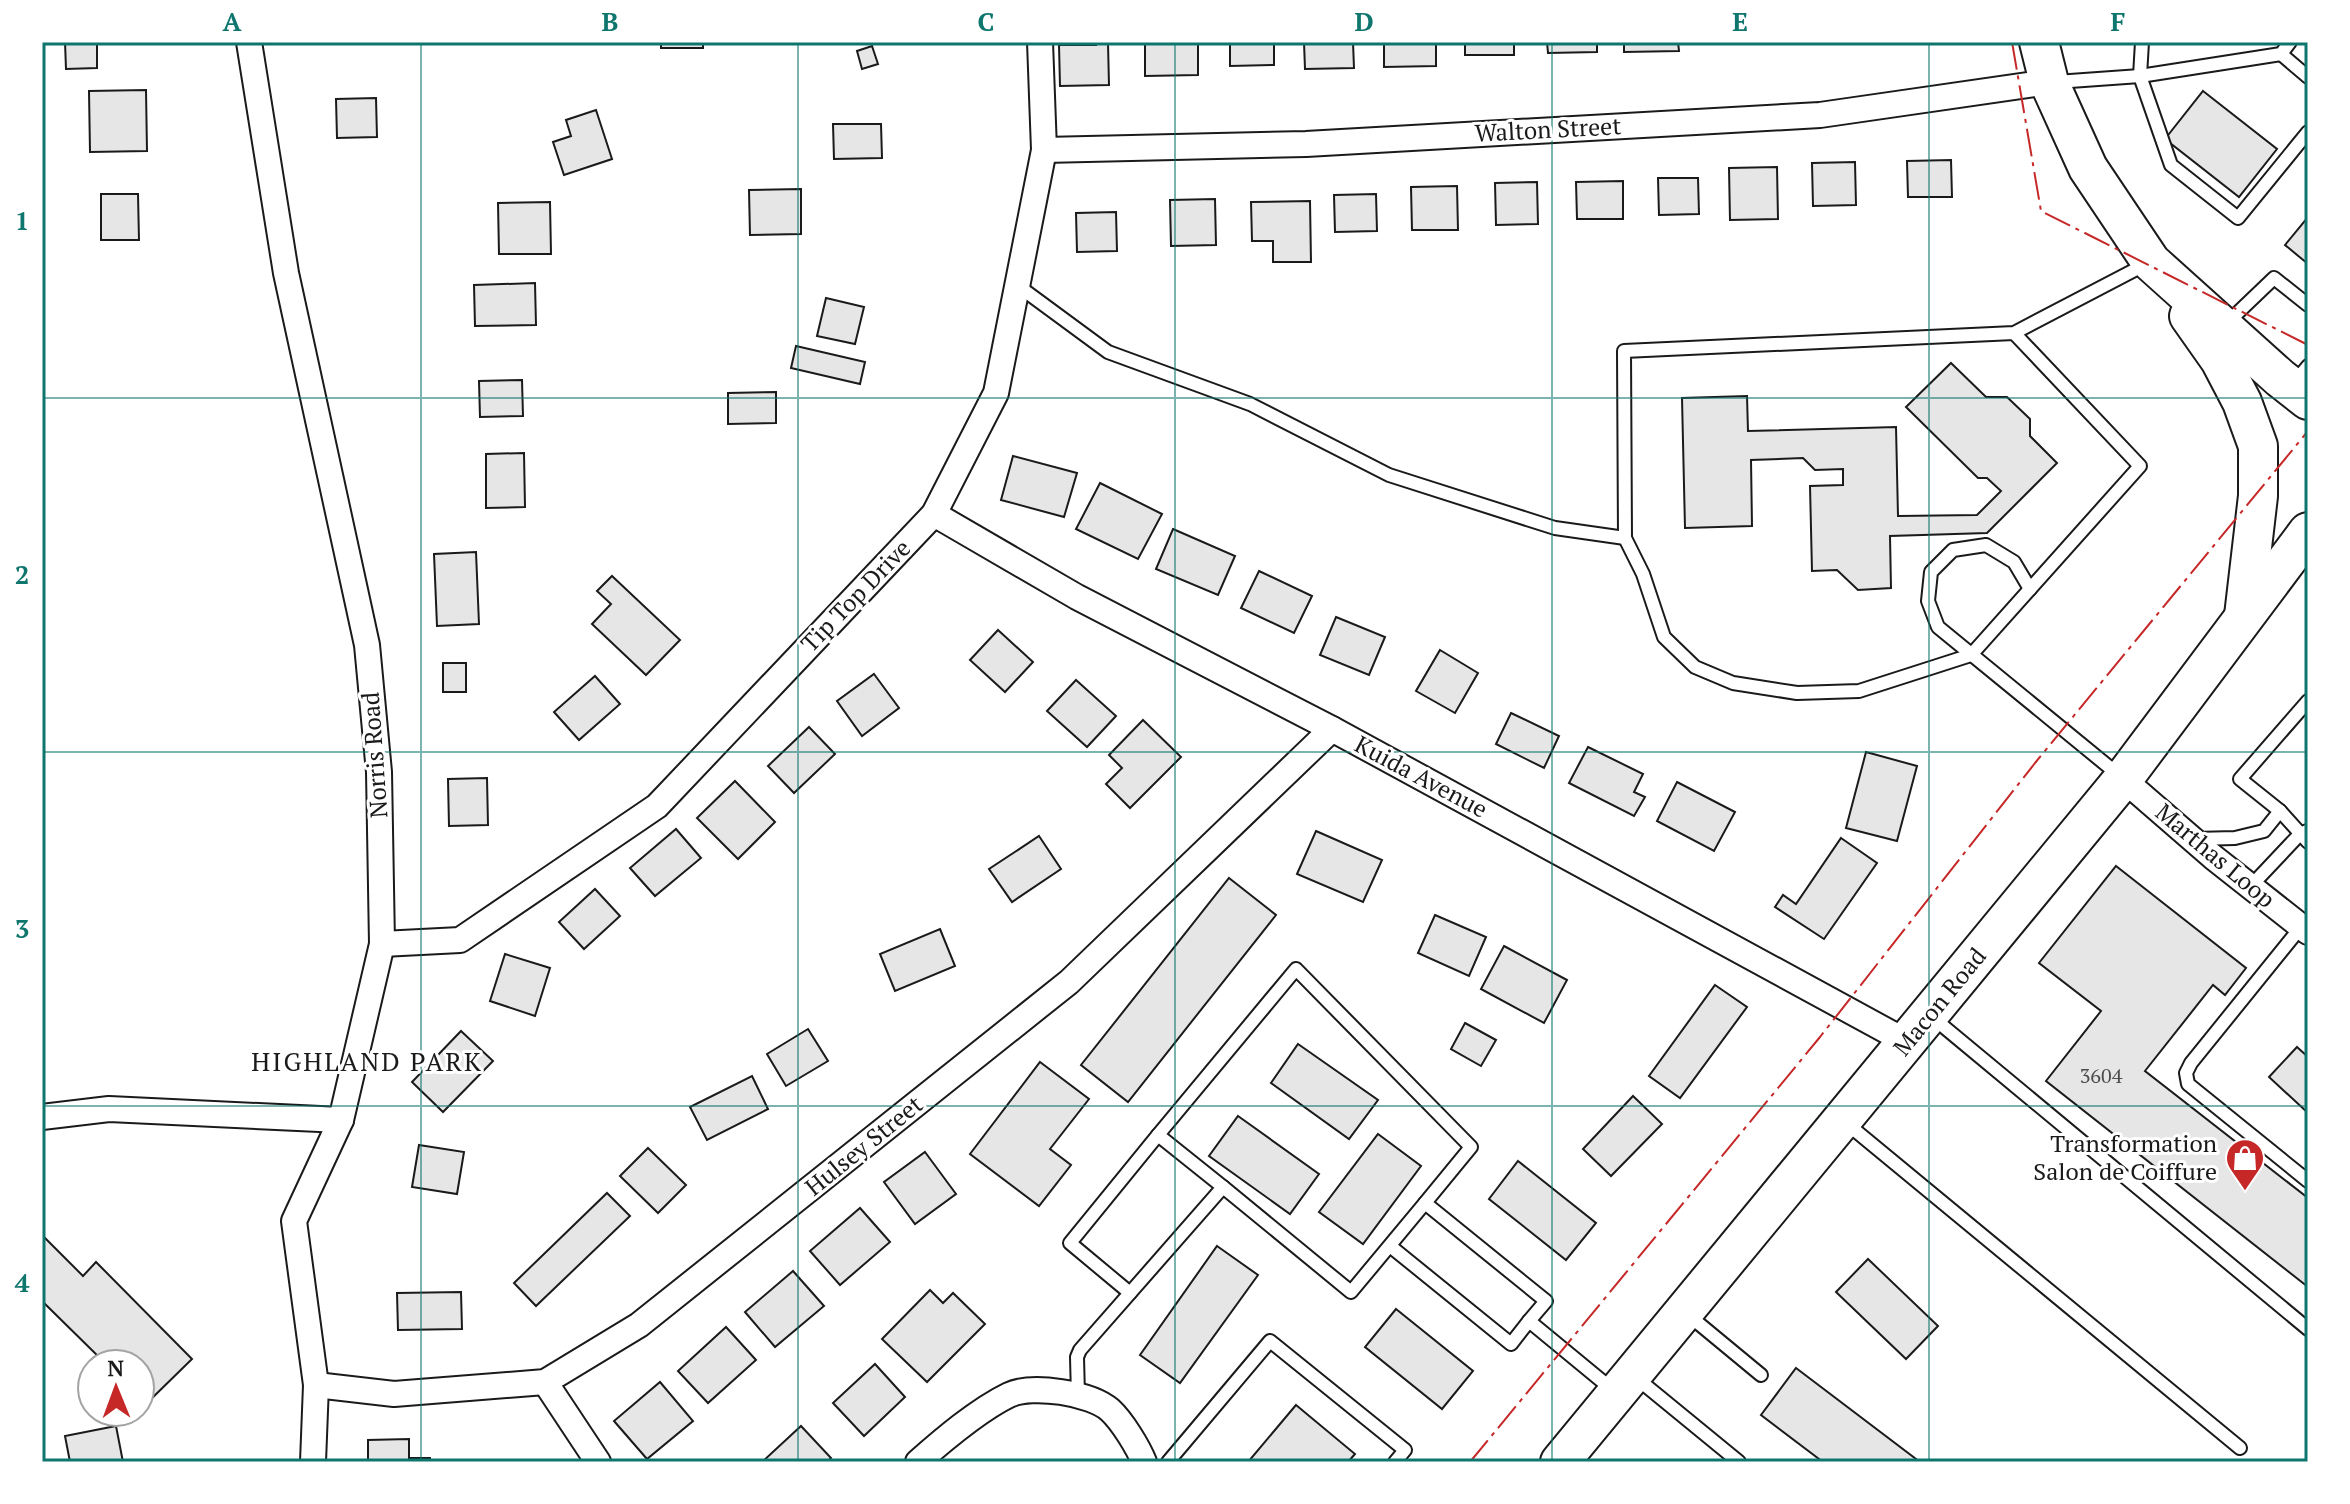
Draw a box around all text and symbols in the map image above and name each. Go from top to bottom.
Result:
text: A [223,4,242,38]
text: B [602,4,618,38]
text: C [978,4,994,38]
text: D [1354,4,1374,38]
text: E [1732,4,1748,38]
text: F [2111,4,2126,38]
street label: Walton Street [1474,109,1622,149]
text: 1 [15,203,29,237]
street label: Tip Top Drive [793,532,917,658]
text: 2 [15,557,29,591]
street label: Norris Road [354,691,394,819]
street label: Kuida Avenue [1350,728,1493,824]
street label: Marthas Loop [2149,796,2282,915]
text: 3 [15,911,29,945]
street label: Macon Road [1886,941,1993,1062]
district label: HIGHLAND PARK [251,1044,483,1078]
house number: 3604 [2080,1062,2123,1089]
street label: Hulsey Street [798,1088,929,1202]
place label: Transformation Salon de Coiffure [2033,1127,2217,1187]
shop icon: Transformation Salon de Coiffure [2224,1137,2266,1192]
text: 4 [15,1265,30,1299]
north arrow [76,1348,156,1428]
text: N [107,1353,125,1382]

